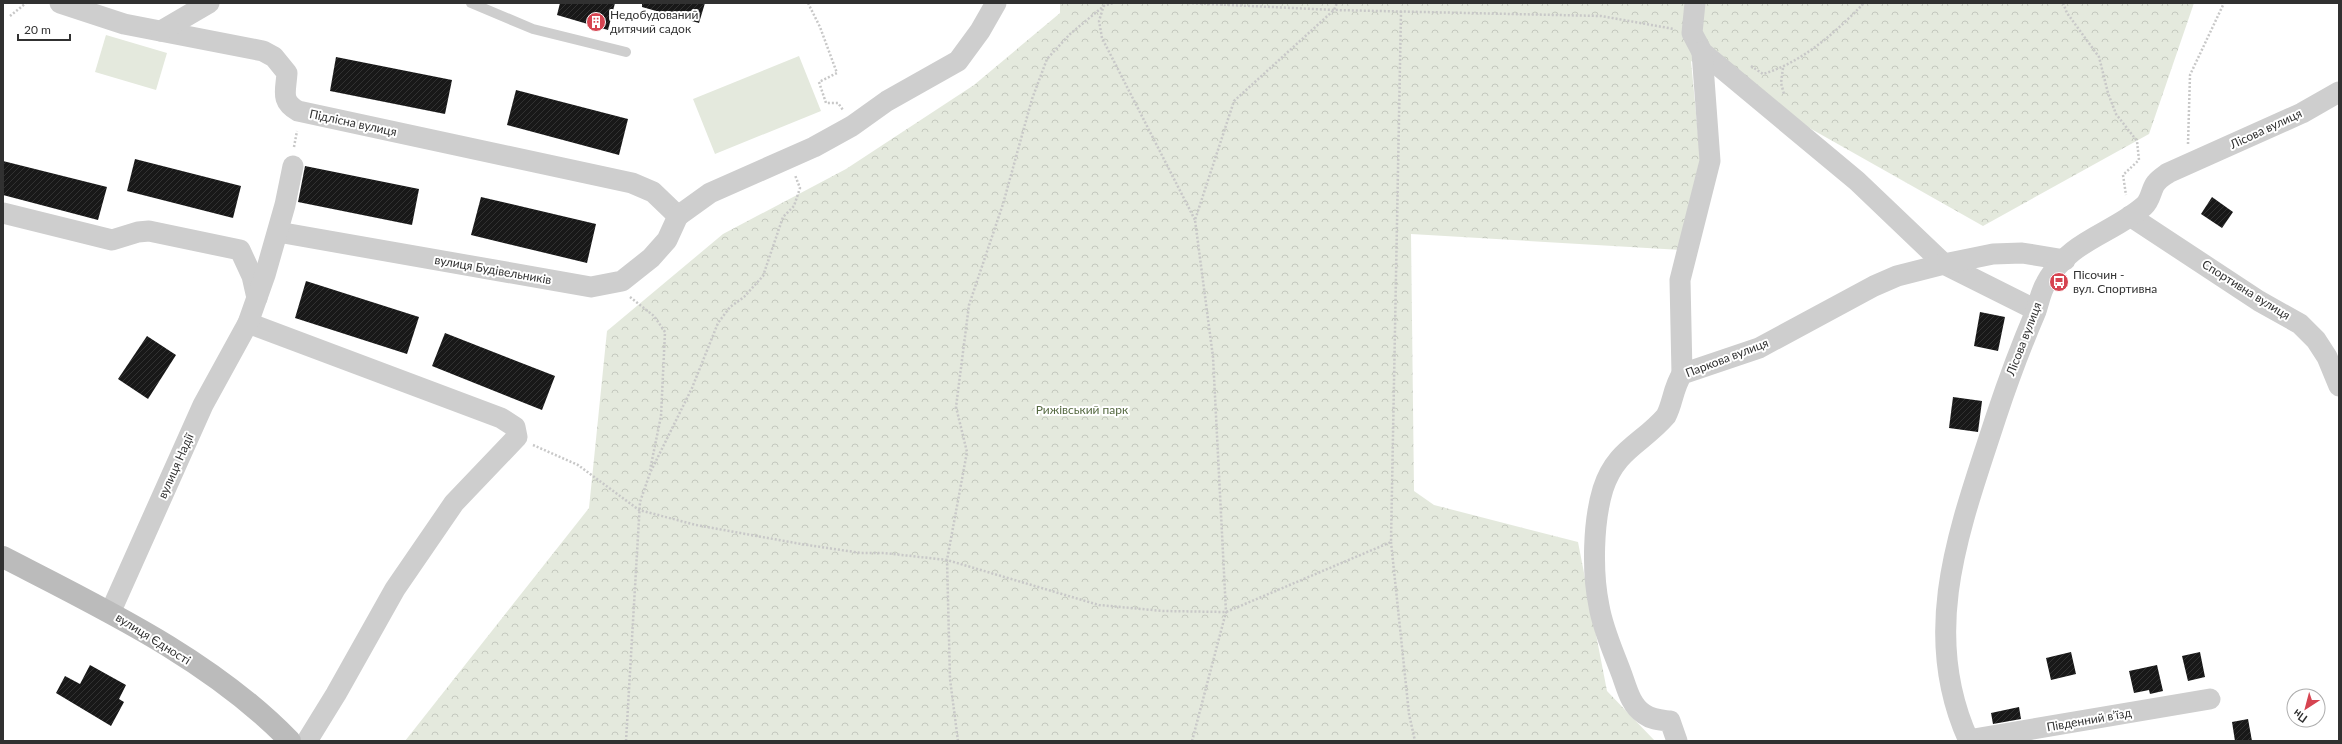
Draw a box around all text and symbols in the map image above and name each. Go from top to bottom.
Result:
place label: Недобудований дитячий садок [610,7,698,36]
building icon: Недобудований дитячий садок [585,11,607,33]
scale bar [18,16,70,42]
text: 20 m [24,22,51,37]
street label: Лісова вулиця [2227,105,2304,152]
street label: Підлісна вулиця [308,106,398,139]
street label: вулиця Будівельників [433,252,553,287]
street label: Спортивна вулиця [2199,256,2293,323]
place label: Пісочин - вул. Спортивна [2073,267,2157,296]
bus stop icon: Пісочин - вул. Спортивна [2048,271,2070,293]
street label: Лісова вулиця [2002,300,2044,379]
street label: Паркова вулиця [1683,335,1770,380]
park label: Рижівський парк [1036,402,1129,417]
street label: вулиця Надії [154,430,197,501]
street label: вулиця Єдності [113,610,194,668]
north arrow [2286,688,2326,728]
street label: Південний в’їзд [2045,705,2133,734]
text: Пн [2290,707,2309,726]

